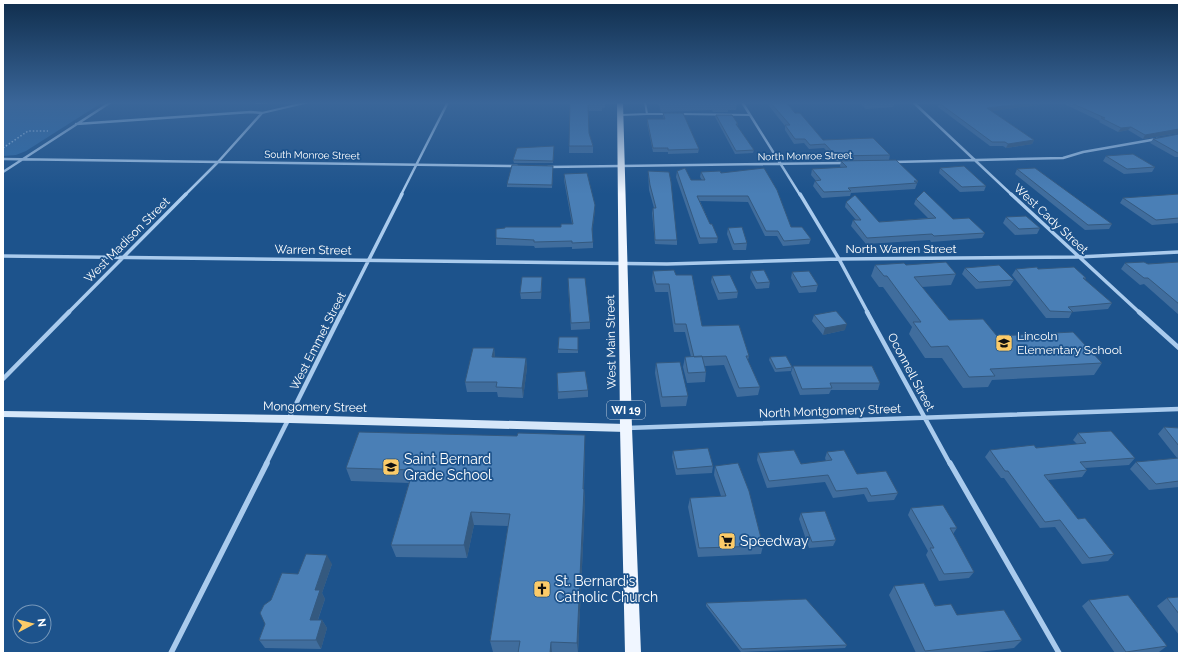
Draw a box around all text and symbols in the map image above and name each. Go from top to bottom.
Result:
street label: South Monroe Street [264,149,361,161]
street label: North Monroe Street [758,150,853,162]
street label: West Cady Street [1011,181,1091,257]
street label: West Madison Street [81,194,173,286]
street label: Warren Street [274,242,352,258]
street label: North Warren Street [845,242,957,256]
street label: West Emmet Street [287,290,349,392]
street label: West Main Street [603,295,619,389]
place label: Lincoln Elementary School [1017,329,1123,357]
street label: Oconnell Street [885,331,937,413]
school or university icon: Lincoln Elementary School [994,333,1014,353]
street label: Mongomery Street [263,399,367,415]
road number: WI 19 [607,401,645,419]
street label: North Montgomery Street [759,402,901,420]
place label: Saint Bernard Grade School [404,451,492,483]
school or university icon: Saint Bernard Grade School [381,457,401,477]
supermarket icon: Speedway [717,531,737,551]
place label: Speedway [740,533,809,549]
place label: St. Bernard's Catholic Church [555,573,658,605]
church icon: St. Bernard's Catholic Church [532,579,552,599]
north arrow [12,604,52,644]
text: N [34,618,48,628]

